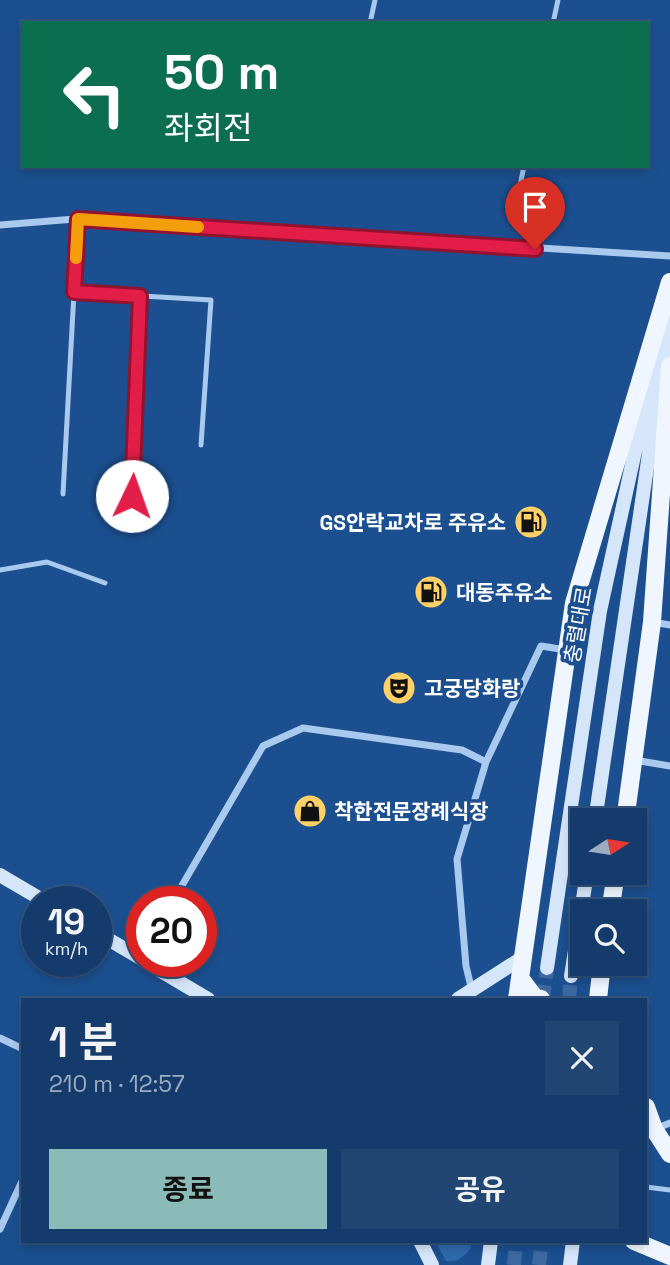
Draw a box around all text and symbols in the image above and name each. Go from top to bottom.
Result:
text: 50 m [164,41,279,103]
icon: left [49,49,140,140]
text: 좌회전 [164,108,252,148]
pin [505,177,565,249]
icon: arrive [516,188,554,226]
position arrow [95,459,169,533]
fuel station icon: GS안락교차로 주유소 [512,503,550,541]
place label: GS안락교차로 주유소 [319,509,506,536]
fuel station icon: 대동주유소 [412,573,450,611]
place label: 대동주유소 [456,579,553,606]
street label: 충렬대로 [558,585,598,665]
theatre icon: 고궁당화랑 [380,669,418,707]
place label: 고궁당화랑 [424,675,521,702]
shop icon: 착한전문장례식장 [291,792,329,830]
place label: 착한전문장례식장 [334,798,489,825]
north arrow [570,808,648,886]
map controls [570,808,647,976]
speed limit sign: 20 [126,886,217,977]
button: search [570,899,647,976]
text: 19 [48,900,85,944]
text: km/h [45,937,88,960]
text: 1 분 [49,1016,117,1069]
button: close [545,1021,619,1095]
text: 210 m · 12:57 [49,1069,185,1099]
button: 종료 [49,1149,327,1229]
button: 공유 [341,1149,619,1229]

